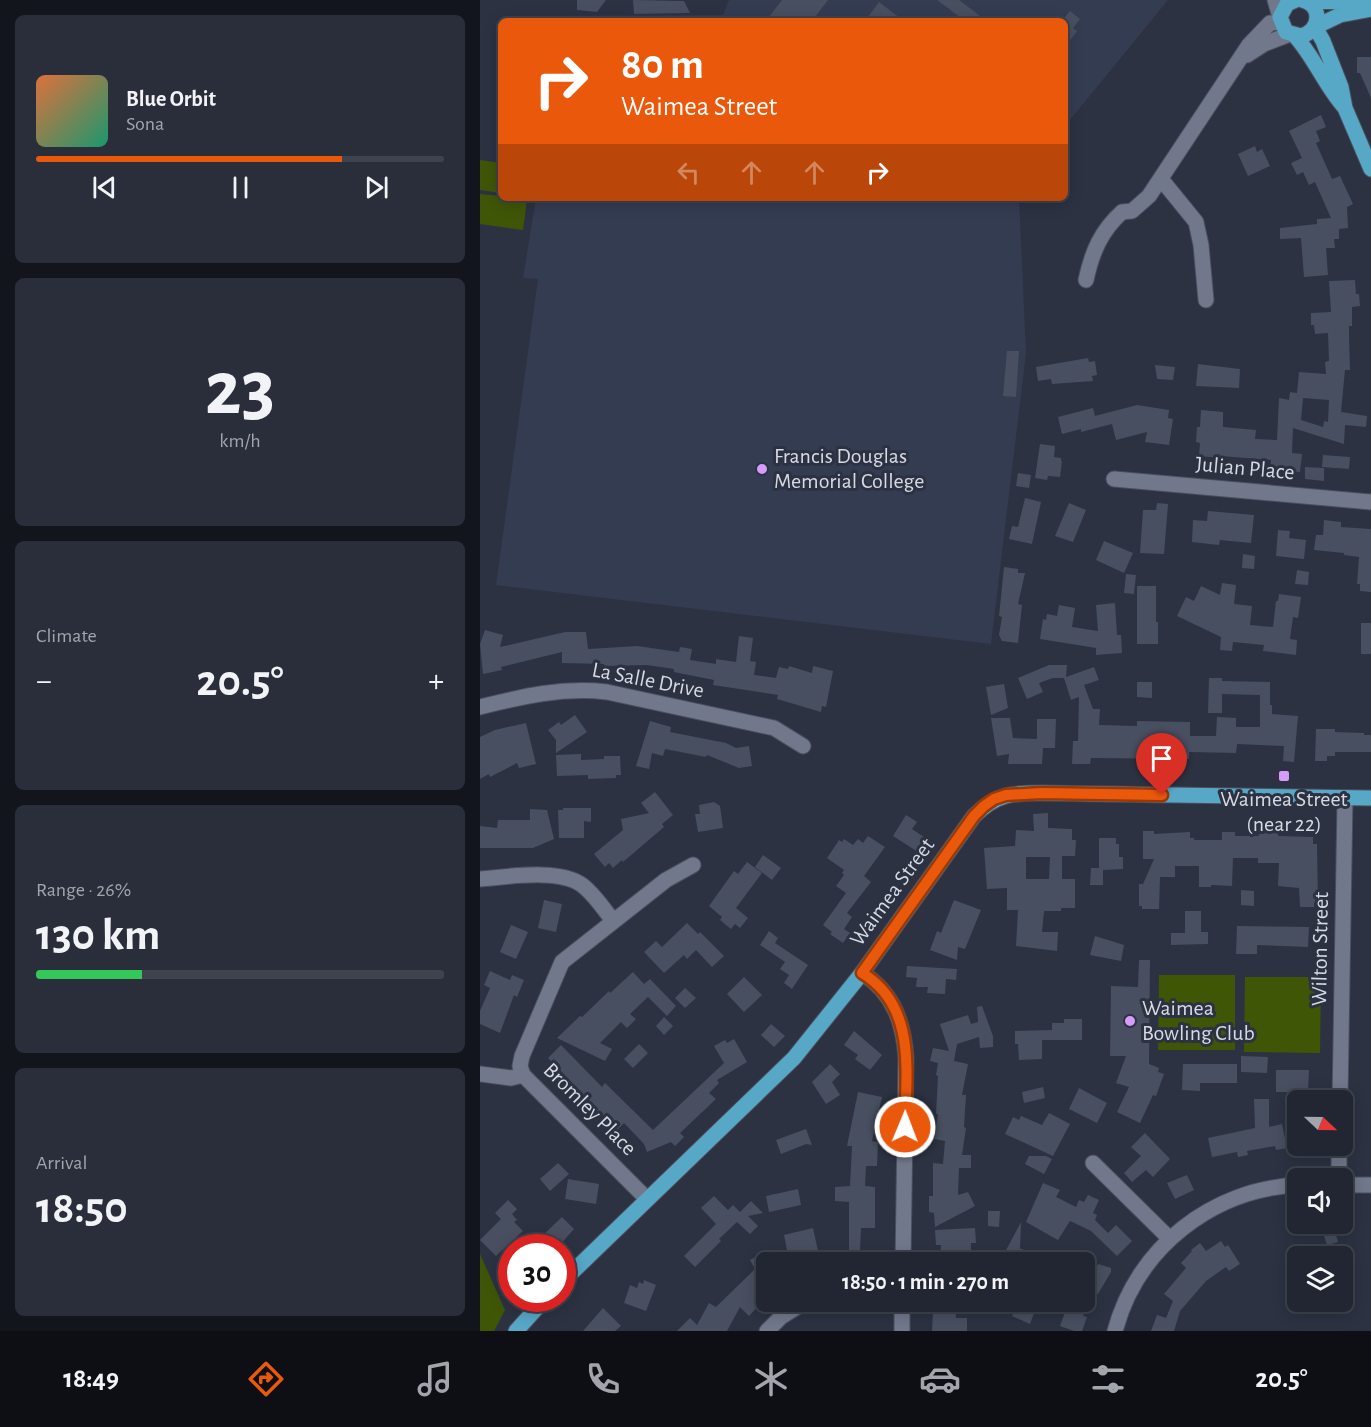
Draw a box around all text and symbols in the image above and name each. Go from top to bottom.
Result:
icon: right [522,42,600,120]
text: 80 m [621,44,704,86]
text: Blue Orbit [126,88,216,110]
text: Waimea Street [621,93,777,120]
text: Sona [126,114,164,134]
icon: left [672,156,705,189]
icon: ahead [735,156,768,189]
icon: ahead [798,156,831,189]
icon: right [861,156,894,189]
icon: previous [88,171,121,204]
icon: pause [224,171,257,204]
icon: next [360,171,393,204]
text: 23 [205,351,275,429]
text: km/h [219,431,261,451]
place label: Francis Douglas Memorial College [774,445,924,492]
street label: Julian Place [1195,453,1295,483]
marker: Francis Douglas Memorial College [755,462,769,476]
text: Climate [36,626,97,646]
street label: La Salle Drive [590,658,706,702]
text: 20.5° [196,659,284,704]
text: − [36,665,52,698]
text: + [428,665,444,698]
pin [1136,733,1187,795]
icon: arrive [1145,742,1178,775]
marker: Waimea Street (near 22) [1277,769,1291,783]
place label: Waimea Street (near 22) [1220,788,1348,835]
street label: Waimea Street [846,834,938,950]
text: Range · 26% [36,880,131,900]
street label: Wilton Street [1308,892,1332,1006]
text: 130 km [36,913,160,958]
place label: Waimea Bowling Club [1142,997,1255,1044]
marker: Waimea Bowling Club [1123,1014,1137,1028]
street label: Bromley Place [539,1058,641,1160]
north arrow [1287,1090,1353,1156]
map controls [1287,1090,1353,1312]
position arrow [873,1095,937,1159]
text: Arrival [36,1153,87,1173]
button: sound [1287,1168,1353,1234]
text: 18:50 [36,1186,128,1231]
speed limit sign: 30 [498,1234,576,1312]
button: layers [1287,1246,1353,1312]
text: 18:50 · 1 min · 270 m [842,1271,1009,1293]
icon: directions [245,1358,287,1400]
icon: music [414,1358,456,1400]
icon: phone [582,1358,624,1400]
icon: climate [750,1358,792,1400]
icon: car [919,1358,961,1400]
icon: filters [1087,1358,1129,1400]
text: 18:49 [63,1365,119,1392]
text: 20.5° [1255,1365,1308,1392]

